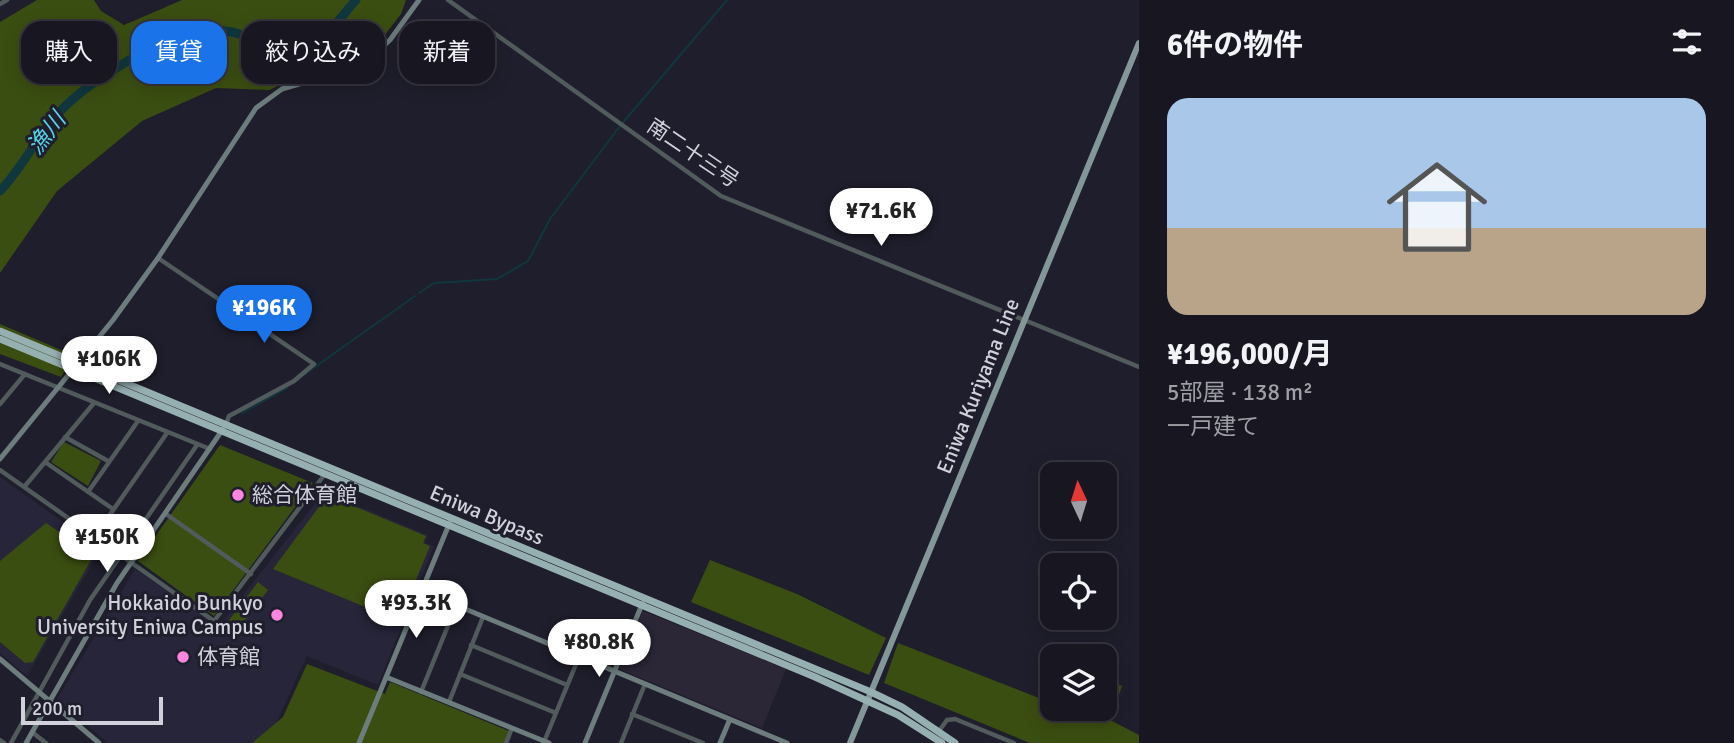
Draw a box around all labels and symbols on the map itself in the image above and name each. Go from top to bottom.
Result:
water label: 漁川 [21,104,74,160]
street label: 南二十三号 [642,113,744,193]
pin: ¥71.6K [824,188,938,248]
pin: ¥196K [215,286,313,345]
street label: Eniwa Kuriyama Line [931,295,1025,477]
pin: ¥106K [60,336,158,396]
north arrow [1040,462,1116,539]
street label: Eniwa Bypass [426,479,548,551]
place label: 総合体育館 [252,482,357,508]
marker: 総合体育館 [230,487,246,503]
pin: ¥150K [58,514,156,574]
pin: ¥93.3K [359,580,473,640]
place label: Hokkaido Bunkyo University Eniwa Campus [37,590,263,640]
marker: Hokkaido Bunkyo University Eniwa Campus [269,607,285,623]
pin: ¥80.8K [542,620,656,679]
place label: 体育館 [197,644,260,670]
marker: 体育館 [175,649,191,665]
scale bar [21,694,163,726]

